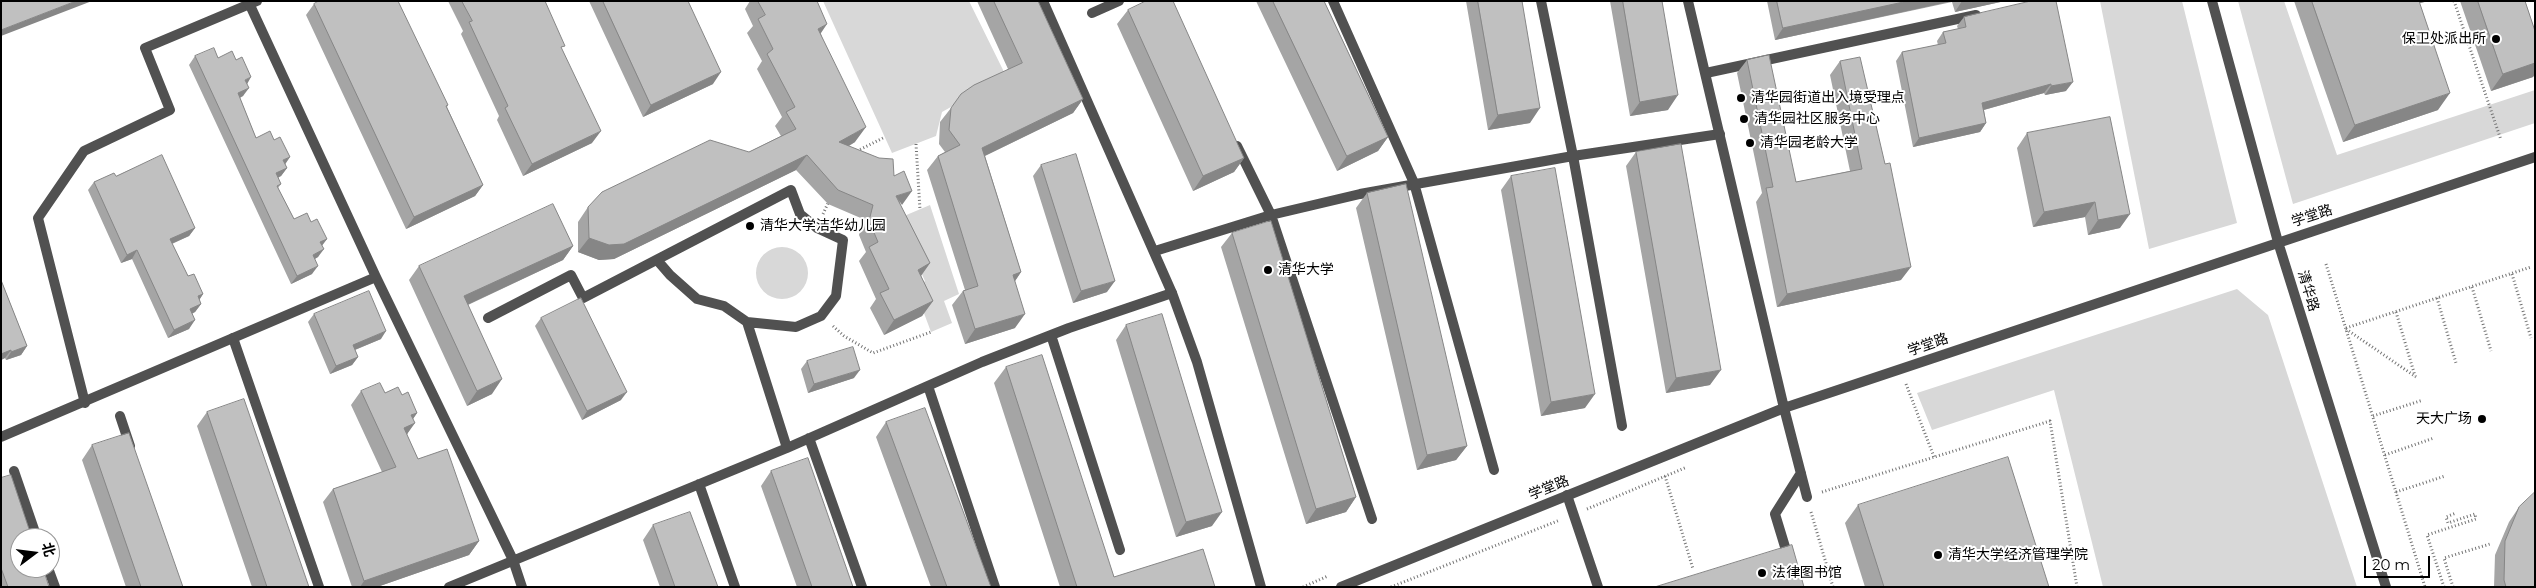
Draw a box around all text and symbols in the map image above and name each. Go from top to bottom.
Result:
place label: 保卫处派出所 [2402,31,2486,47]
marker: 保卫处派出所 [2490,33,2502,45]
place label: 清华园街道出入境受理点 [1751,90,1905,106]
marker: 清华园街道出入境受理点 [1735,92,1747,104]
place label: 清华园社区服务中心 [1754,111,1880,127]
marker: 清华园社区服务中心 [1738,113,1750,125]
place label: 清华园老龄大学 [1760,135,1858,151]
marker: 清华园老龄大学 [1744,137,1756,149]
street label: 学堂路 [2289,202,2335,230]
place label: 清华大学洁华幼儿园 [760,218,886,234]
marker: 清华大学洁华幼儿园 [744,220,756,232]
place label: 清华大学 [1278,262,1334,278]
marker: 清华大学 [1262,264,1274,276]
street label: 清华路 [2294,268,2322,314]
street label: 学堂路 [1905,330,1951,360]
place label: 天大广场 [2416,411,2472,427]
marker: 天大广场 [2476,413,2488,425]
street label: 学堂路 [1526,472,1572,504]
north arrow [10,528,60,578]
text: 北 [38,540,59,558]
scale bar [2366,546,2432,578]
place label: 清华大学经济管理学院 [1948,547,2088,563]
marker: 清华大学经济管理学院 [1932,549,1944,561]
text: 20 m [2372,555,2410,574]
place label: 法律图书馆 [1772,565,1842,581]
marker: 法律图书馆 [1756,567,1768,579]

